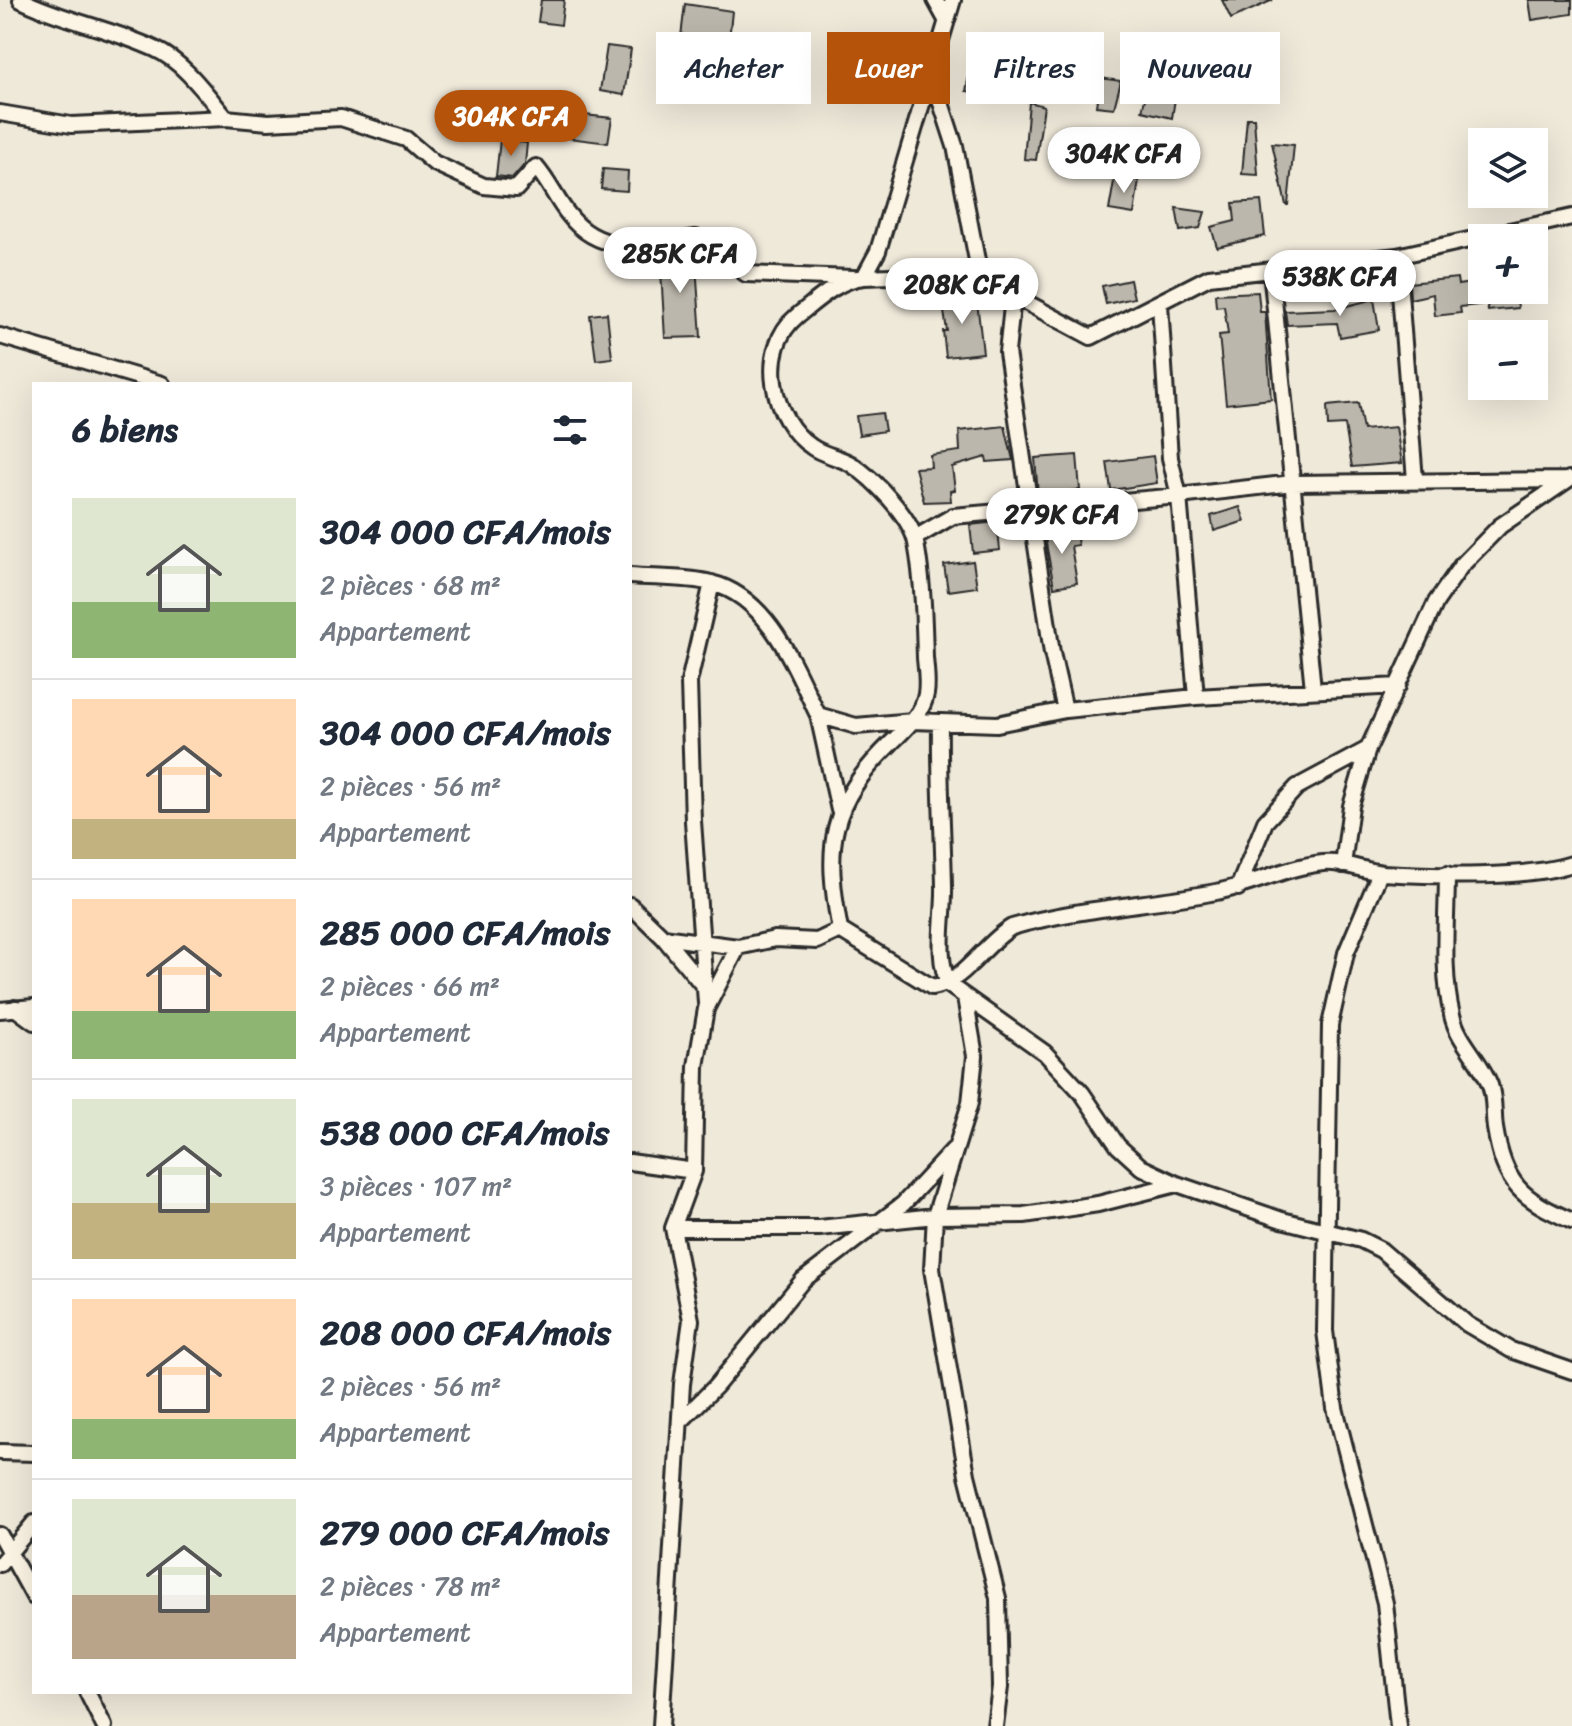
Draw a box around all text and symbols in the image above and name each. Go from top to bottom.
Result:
chip: Acheter [656,32,811,104]
chip: Louer [827,32,950,104]
chip: Filtres [966,32,1104,104]
chip: Nouveau [1120,32,1280,104]
pin: 304K CFA [428,90,594,158]
text: 304K CFA [453,93,569,139]
pin: 304K CFA [1041,127,1207,195]
map controls [1468,128,1548,400]
button: layers [1468,128,1548,208]
text: 304K CFA [1066,130,1182,176]
button: + [1468,224,1548,304]
pin: 285K CFA [597,227,763,295]
text: 285K CFA [622,230,738,276]
pin: 538K CFA [1257,250,1423,318]
text: 538K CFA [1282,253,1398,299]
pin: 208K CFA [879,258,1045,326]
text: 208K CFA [903,261,1021,307]
button: − [1468,320,1548,400]
text: 6 biens [72,400,178,460]
icon: filters [548,408,592,452]
pin: 279K CFA [979,488,1145,556]
text: 279K CFA [1004,491,1120,537]
text: 304 000 CFA/mois [320,502,611,562]
icon: home [136,530,232,626]
text: 2 pièces · 68 m² [320,562,501,608]
text: Appartement [320,608,471,654]
text: 304 000 CFA/mois [320,703,611,763]
icon: home [136,731,232,827]
text: 2 pièces · 56 m² [320,763,501,809]
text: Appartement [320,809,471,855]
text: 285 000 CFA/mois [320,903,610,963]
icon: home [136,931,232,1027]
text: 2 pièces · 66 m² [320,963,500,1009]
text: Appartement [320,1009,471,1055]
text: 538 000 CFA/mois [320,1103,609,1163]
icon: home [136,1131,232,1227]
text: 3 pièces · 107 m² [320,1163,512,1209]
text: Appartement [320,1209,471,1255]
text: 208 000 CFA/mois [320,1303,611,1363]
icon: home [136,1331,232,1427]
text: 2 pièces · 56 m² [320,1363,501,1409]
text: Appartement [320,1409,471,1455]
text: 279 000 CFA/mois [320,1503,609,1563]
icon: home [136,1531,232,1627]
text: 2 pièces · 78 m² [320,1563,501,1609]
text: Appartement [320,1609,471,1655]

